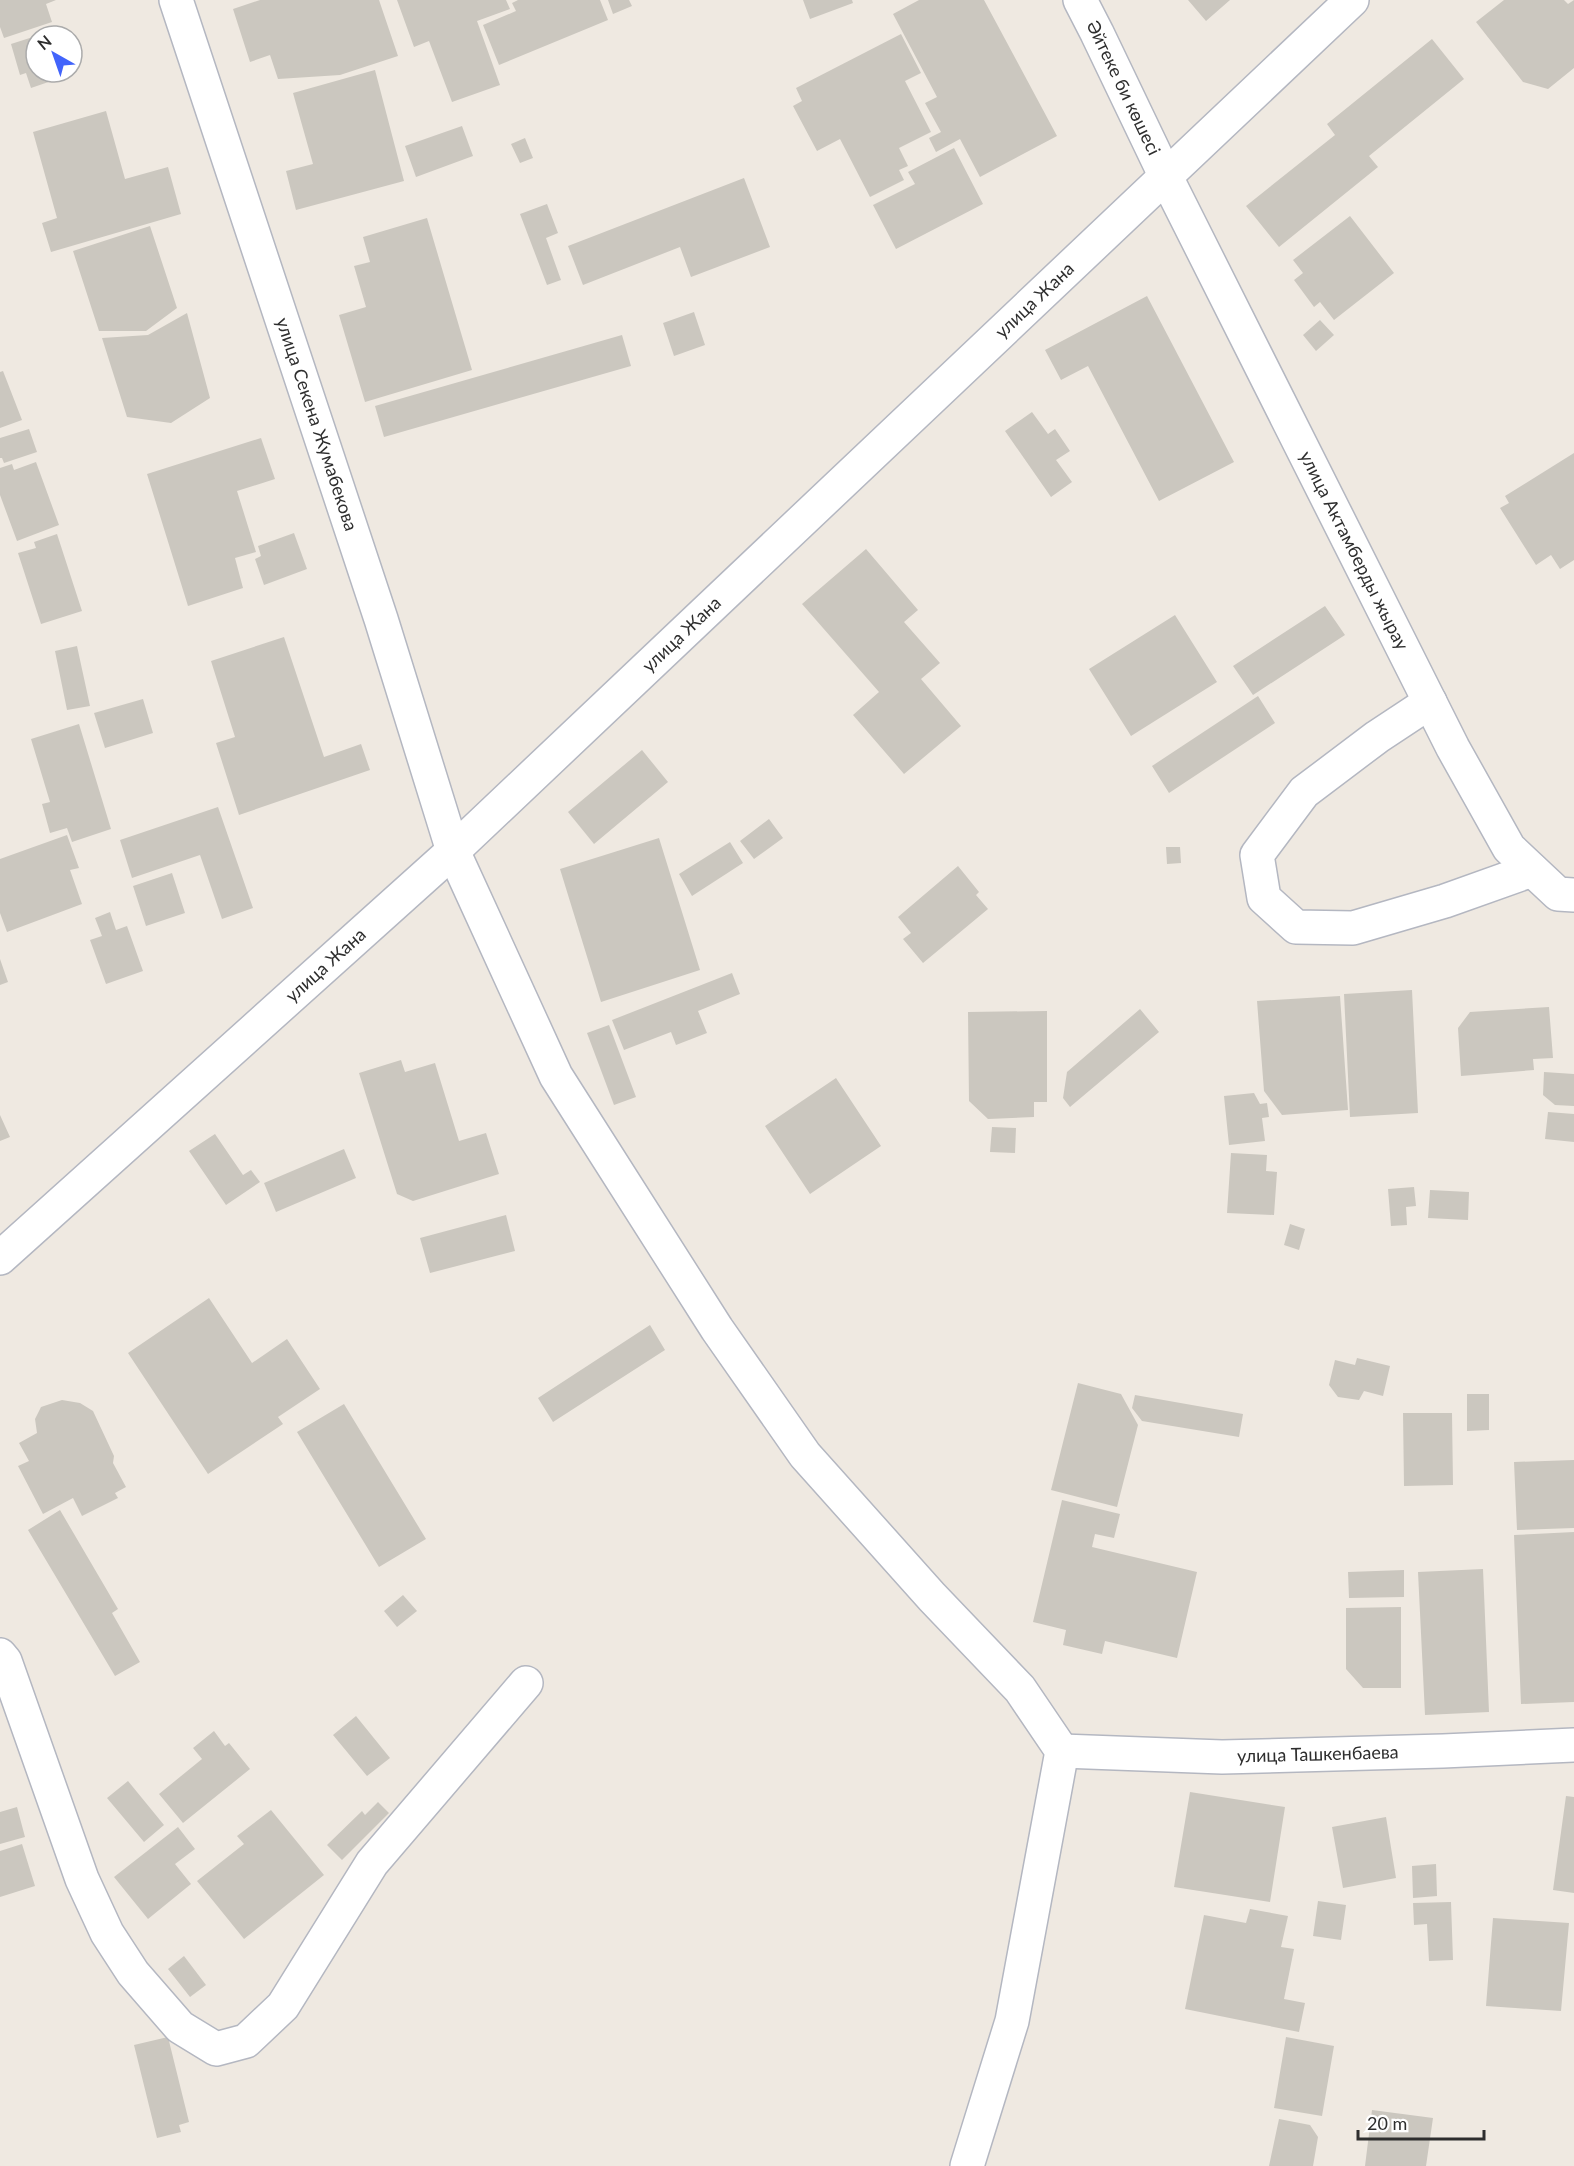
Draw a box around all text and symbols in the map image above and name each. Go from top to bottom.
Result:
street label: Әйтеке би көшесі [1082,17,1166,158]
north arrow [24,24,84,84]
text: N [33,31,55,53]
street label: улица Жана [990,257,1078,342]
street label: улица Секена Жумабекова [272,315,363,533]
street label: улица Актамберды жырау [1296,447,1414,654]
street label: улица Жана [637,591,725,676]
street label: улица Жана [280,923,370,1006]
street label: улица Ташкенбаева [1237,1740,1399,1767]
scale bar [1358,2103,1484,2141]
text: 20 m [1367,2112,1407,2134]

